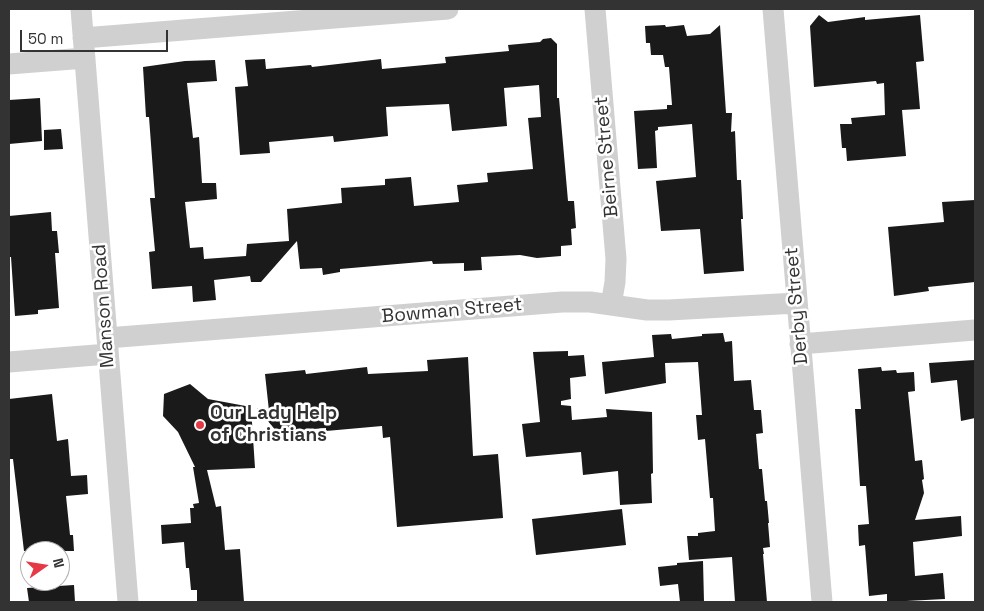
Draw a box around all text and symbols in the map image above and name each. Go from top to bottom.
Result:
scale bar [22,20,170,52]
text: 50 m [28,29,63,48]
street label: Beirne Street [590,95,624,219]
street label: Manson Road [88,243,120,369]
street label: Derby Street [781,246,813,366]
street label: Bowman Street [381,293,523,329]
place label: Our Lady Help of Christians [210,403,337,447]
marker: Our Lady Help of Christians [194,419,206,431]
north arrow [20,541,70,591]
text: N [49,556,68,569]

